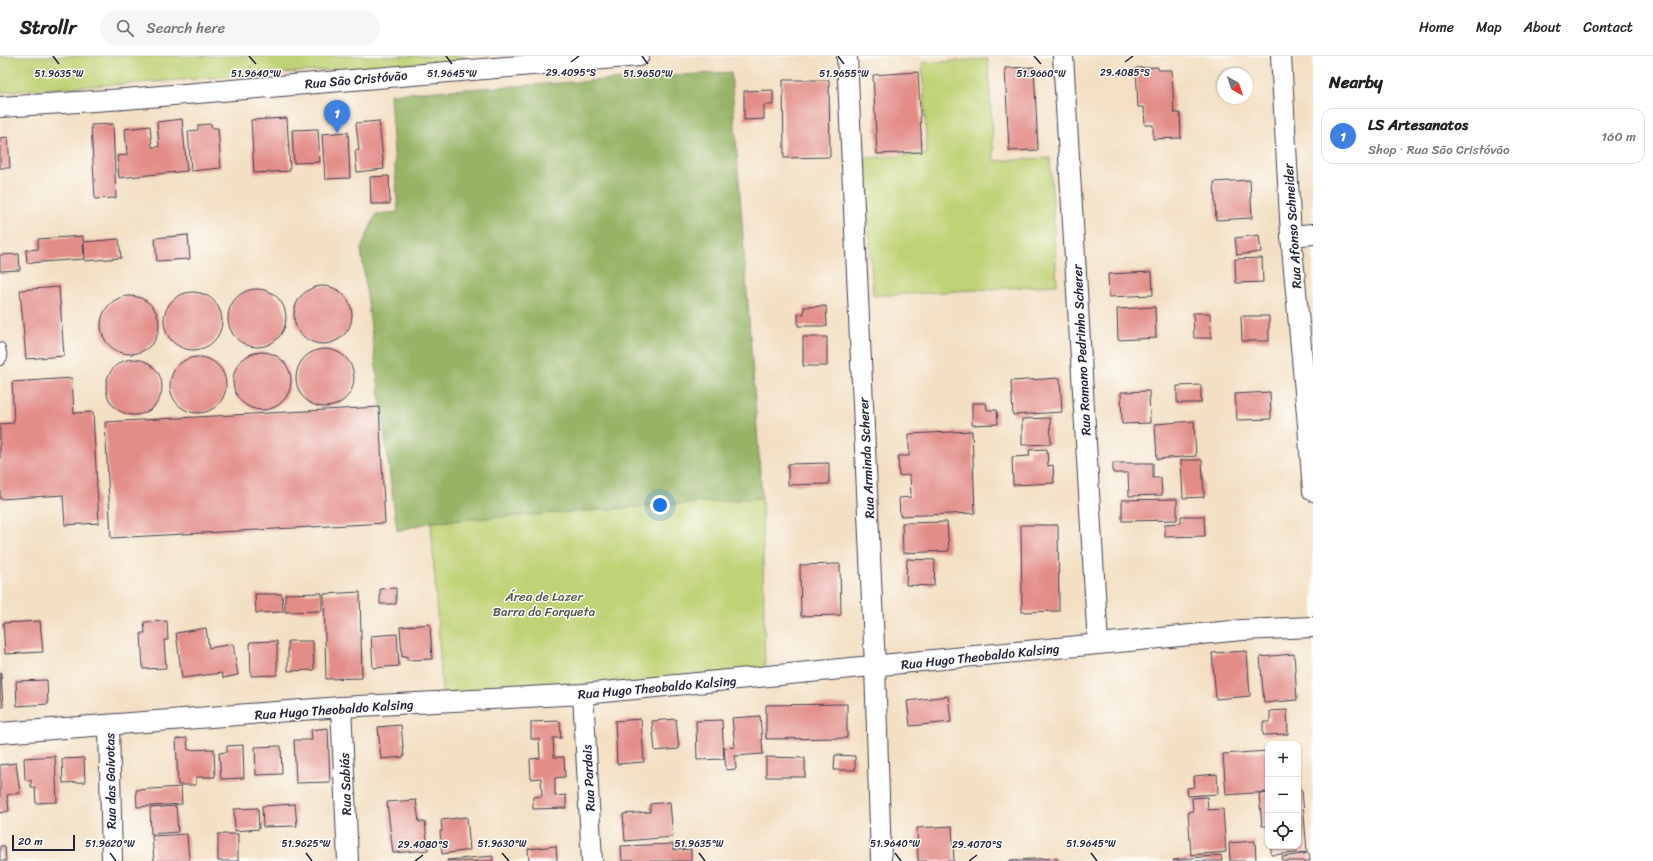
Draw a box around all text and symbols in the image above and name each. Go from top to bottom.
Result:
search box [100,10,380,46]
text: Strollr [20,11,76,44]
text: Search here [146,15,225,41]
text: Home [1419,15,1454,40]
text: Map [1476,15,1502,40]
text: About [1524,15,1561,40]
text: Contact [1583,15,1633,40]
icon: search [114,17,136,39]
street label: Rua São Cristóvão [304,64,409,95]
text: 29.4095°S [546,64,597,82]
text: 29.4085°S [1100,64,1151,82]
text: 51.9635°W [35,65,84,83]
text: 51.9640°W [231,65,281,83]
text: 51.9645°W [427,65,477,83]
text: 51.9650°W [623,65,673,83]
text: 51.9655°W [819,65,869,83]
text: 51.9660°W [1016,65,1066,83]
text: Nearby [1329,67,1383,97]
north arrow [1217,68,1253,104]
pin: 1 [324,100,350,133]
text: LS Artesanatos [1368,112,1468,138]
text: 1 [1340,125,1346,148]
text: 160 m [1601,125,1636,148]
text: Shop · Rua São Cristóvão [1368,138,1510,161]
street label: Rua Afonso Schneider [1277,162,1308,289]
street label: Rua Romano Pedrinho Scherer [1065,263,1097,436]
street label: Rua Arminda Scherer [852,396,881,519]
your location [650,495,670,515]
park label: Área de Lazer Barra do Forqueta [493,585,596,623]
street label: Rua Hugo Theobaldo Kalsing [900,637,1061,676]
street label: Rua Hugo Theobaldo Kalsing [577,669,738,706]
street label: Rua Hugo Theobaldo Kalsing [254,692,415,727]
street label: Rua das Gaivotas [98,733,123,829]
map controls [1265,741,1301,849]
button: + [1265,741,1301,777]
street label: Rua Pardais [575,743,602,812]
street label: Rua Sabiás [333,752,358,816]
button: − [1265,777,1301,813]
button: locate [1265,813,1301,849]
text: 20 m [18,832,43,851]
scale bar [12,833,75,852]
text: 51.9620°W [85,835,135,853]
text: 51.9625°W [281,835,331,853]
text: 51.9630°W [477,835,527,853]
text: 51.9635°W [675,835,724,853]
text: 51.9640°W [870,835,920,853]
text: 51.9645°W [1066,835,1116,853]
text: 29.4080°S [398,836,449,854]
text: 29.4070°S [952,836,1003,854]

